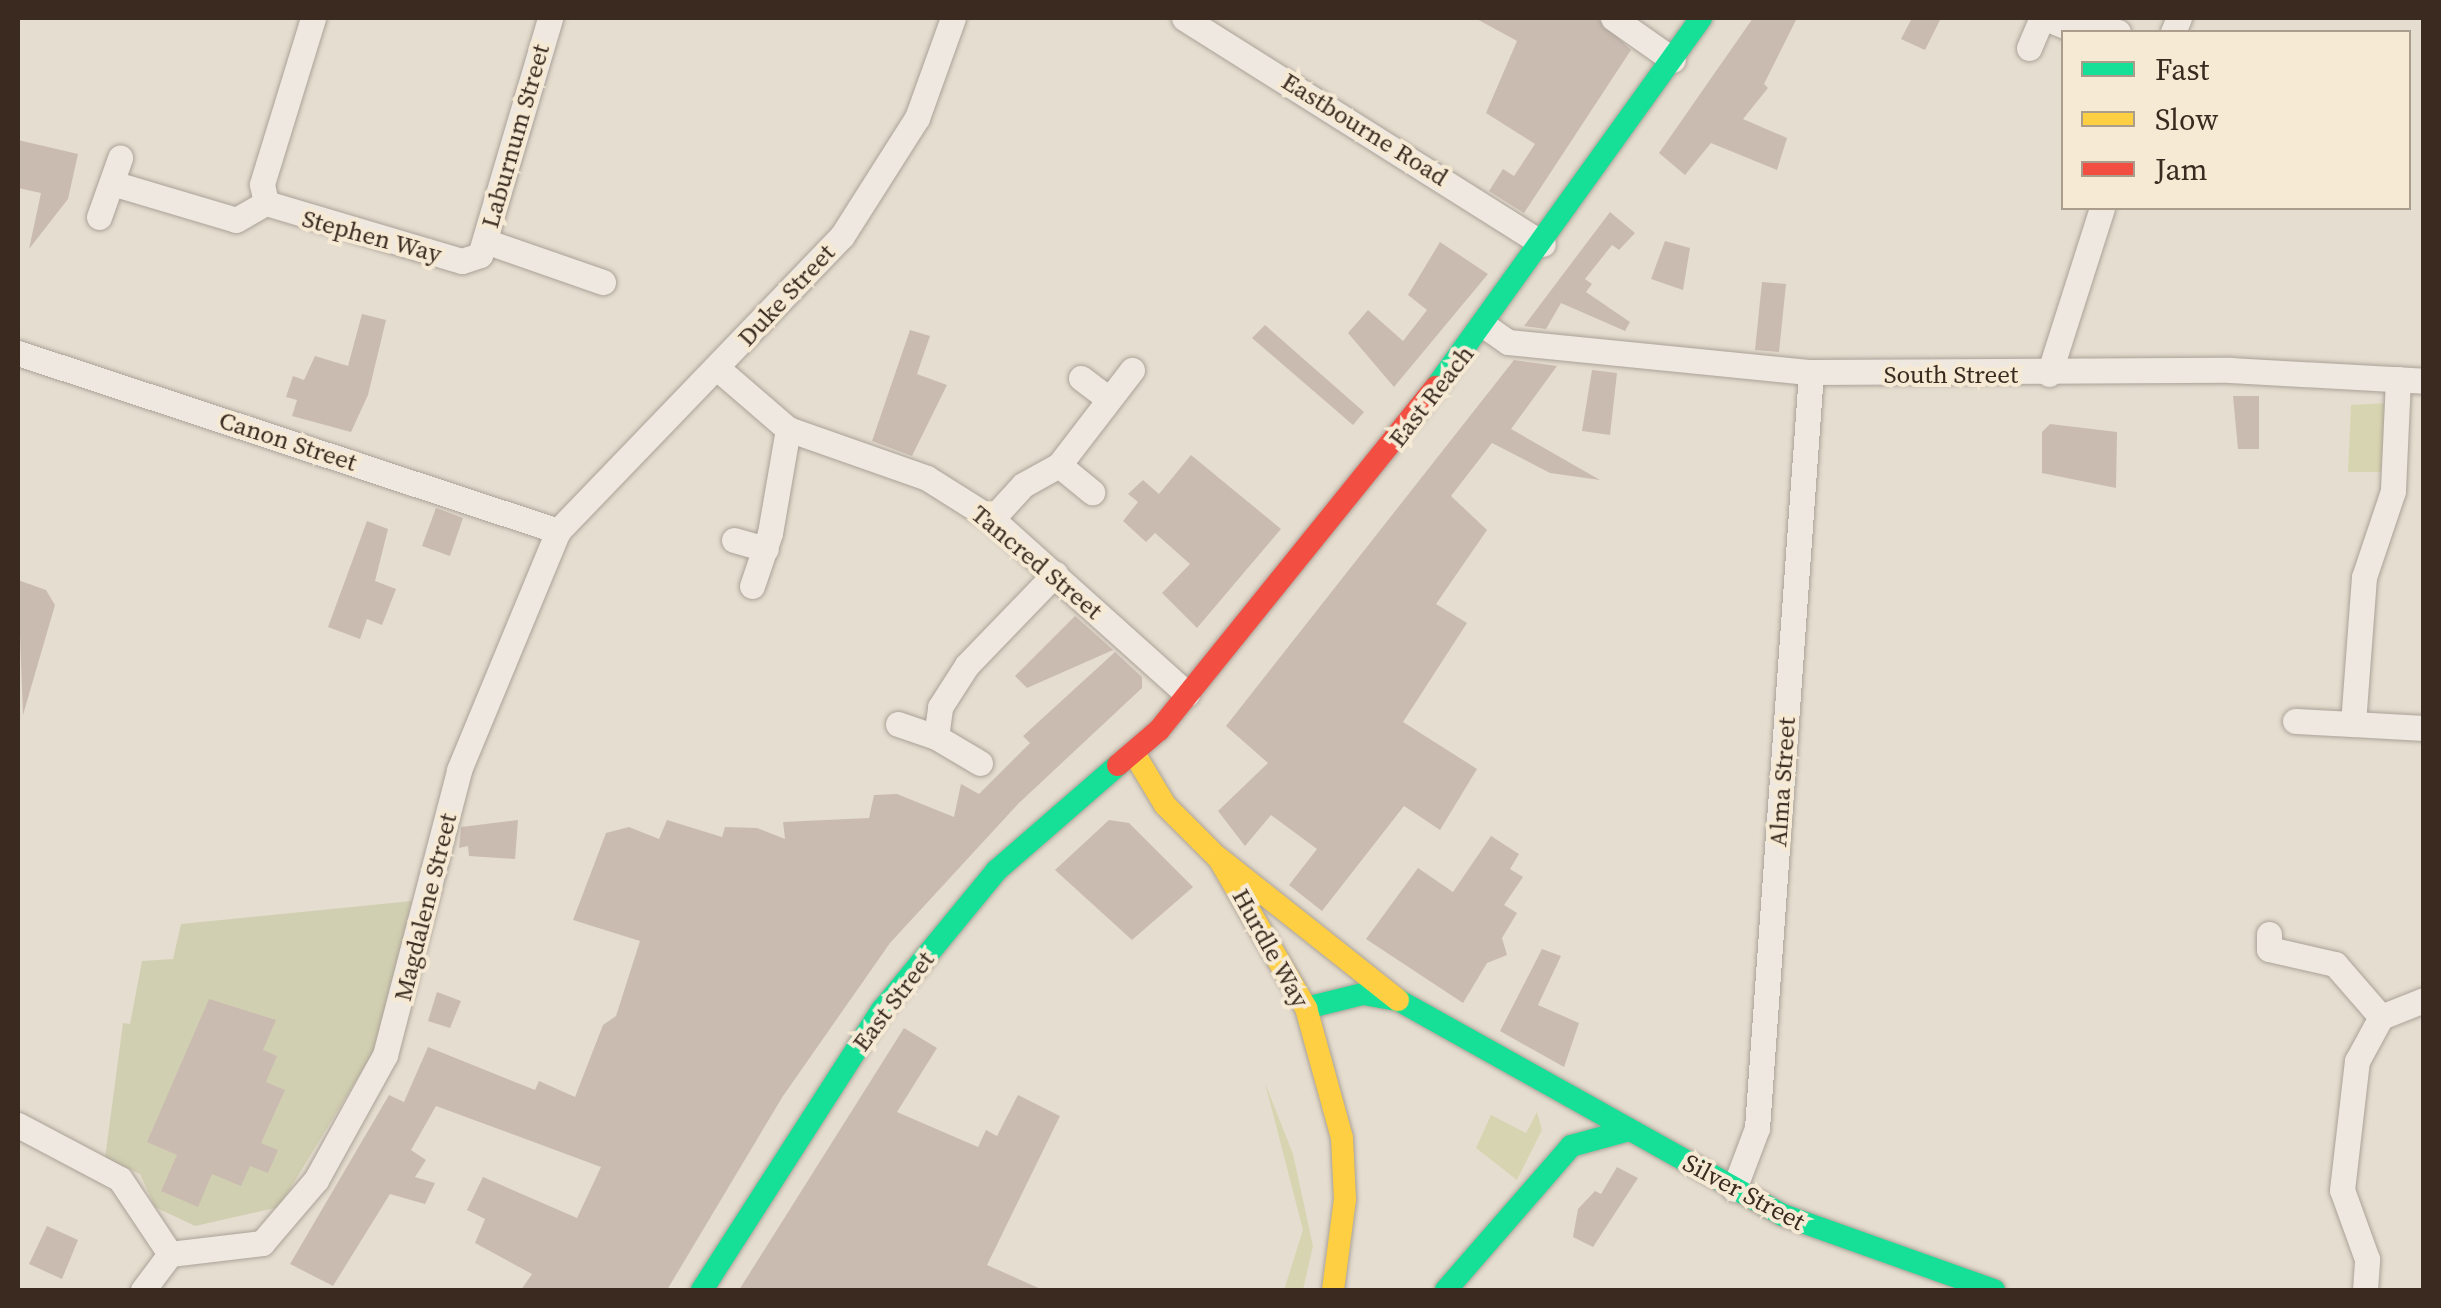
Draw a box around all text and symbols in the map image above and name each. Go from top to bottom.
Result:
legend [2061,30,2411,210]
street label: Laburnum Street [474,41,556,231]
text: Fast [2155,49,2209,90]
street label: Eastbourne Road [1276,66,1454,192]
text: Slow [2155,99,2218,140]
text: Jam [2155,149,2208,190]
street label: Stephen Way [299,203,445,269]
street label: Duke Street [731,238,841,352]
street label: East Reach [1382,339,1480,453]
street label: South Street [1884,359,2018,389]
street label: Canon Street [215,405,361,477]
street label: Tancred Street [965,499,1109,625]
street label: Alma Street [1763,716,1801,848]
street label: Magdalene Street [387,810,463,1004]
street label: Hurdle Way [1226,883,1316,1013]
street label: East Street [846,945,940,1057]
street label: Silver Street [1678,1147,1810,1237]

